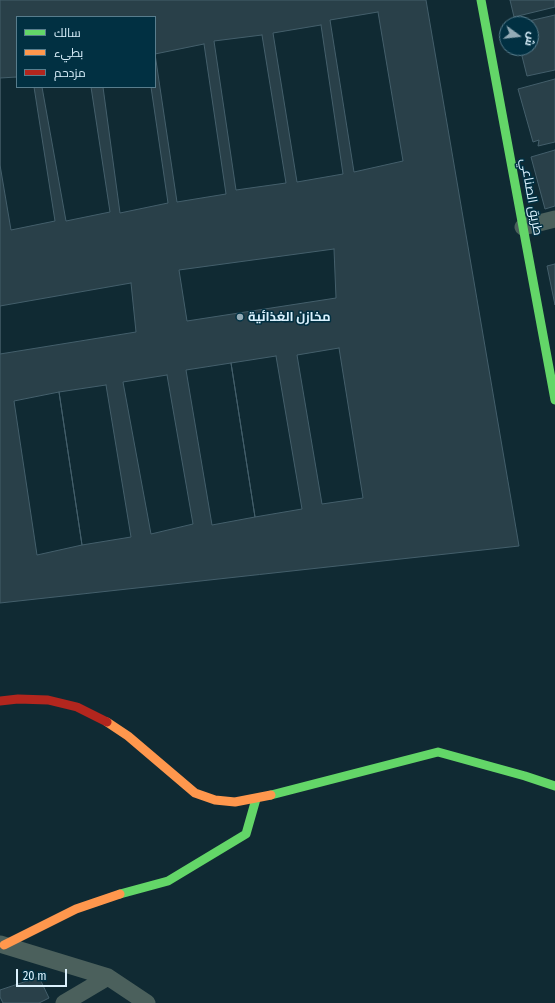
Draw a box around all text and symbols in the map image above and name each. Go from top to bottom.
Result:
legend [16,16,156,88]
north arrow [499,16,539,56]
text: سالك [54,26,81,40]
text: ش [522,30,538,47]
text: بطيء [54,46,83,60]
text: مزدحم [54,66,86,80]
street label: طريق الصناعي [517,157,545,237]
place label: مخازن الغذائية [248,309,331,325]
marker: مخازن الغذائية [235,312,245,322]
scale bar [18,961,69,987]
text: 20 m [23,969,47,983]

